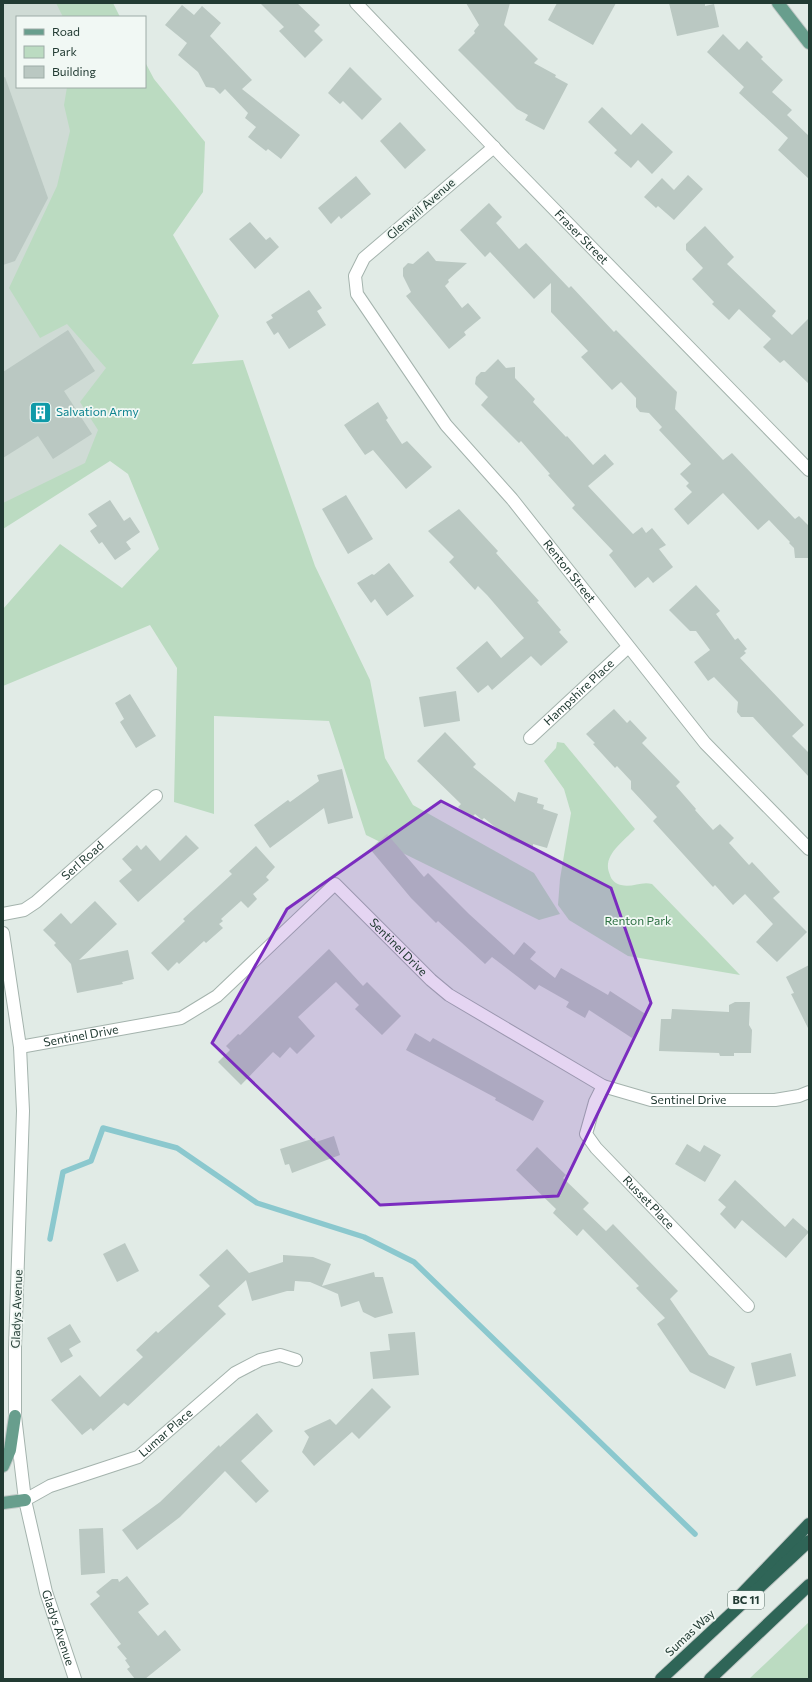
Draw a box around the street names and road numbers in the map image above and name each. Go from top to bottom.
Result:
street label: Glenwill Avenue [383,175,457,242]
street label: Fraser Street [552,206,612,267]
street label: Renton Street [541,537,599,605]
street label: Hampshire Place [540,656,616,728]
street label: Serl Road [58,838,106,882]
street label: Sentinel Drive [367,915,431,978]
street label: Sentinel Drive [42,1021,119,1049]
street label: Sentinel Drive [650,1092,726,1106]
street label: Russet Place [620,1172,678,1231]
street label: Gladys Avenue [8,1269,24,1349]
street label: Lumar Place [135,1405,195,1459]
street label: Gladys Avenue [40,1588,78,1667]
road number: BC 11 [728,1591,764,1609]
street label: Sumas Way [662,1606,717,1659]

